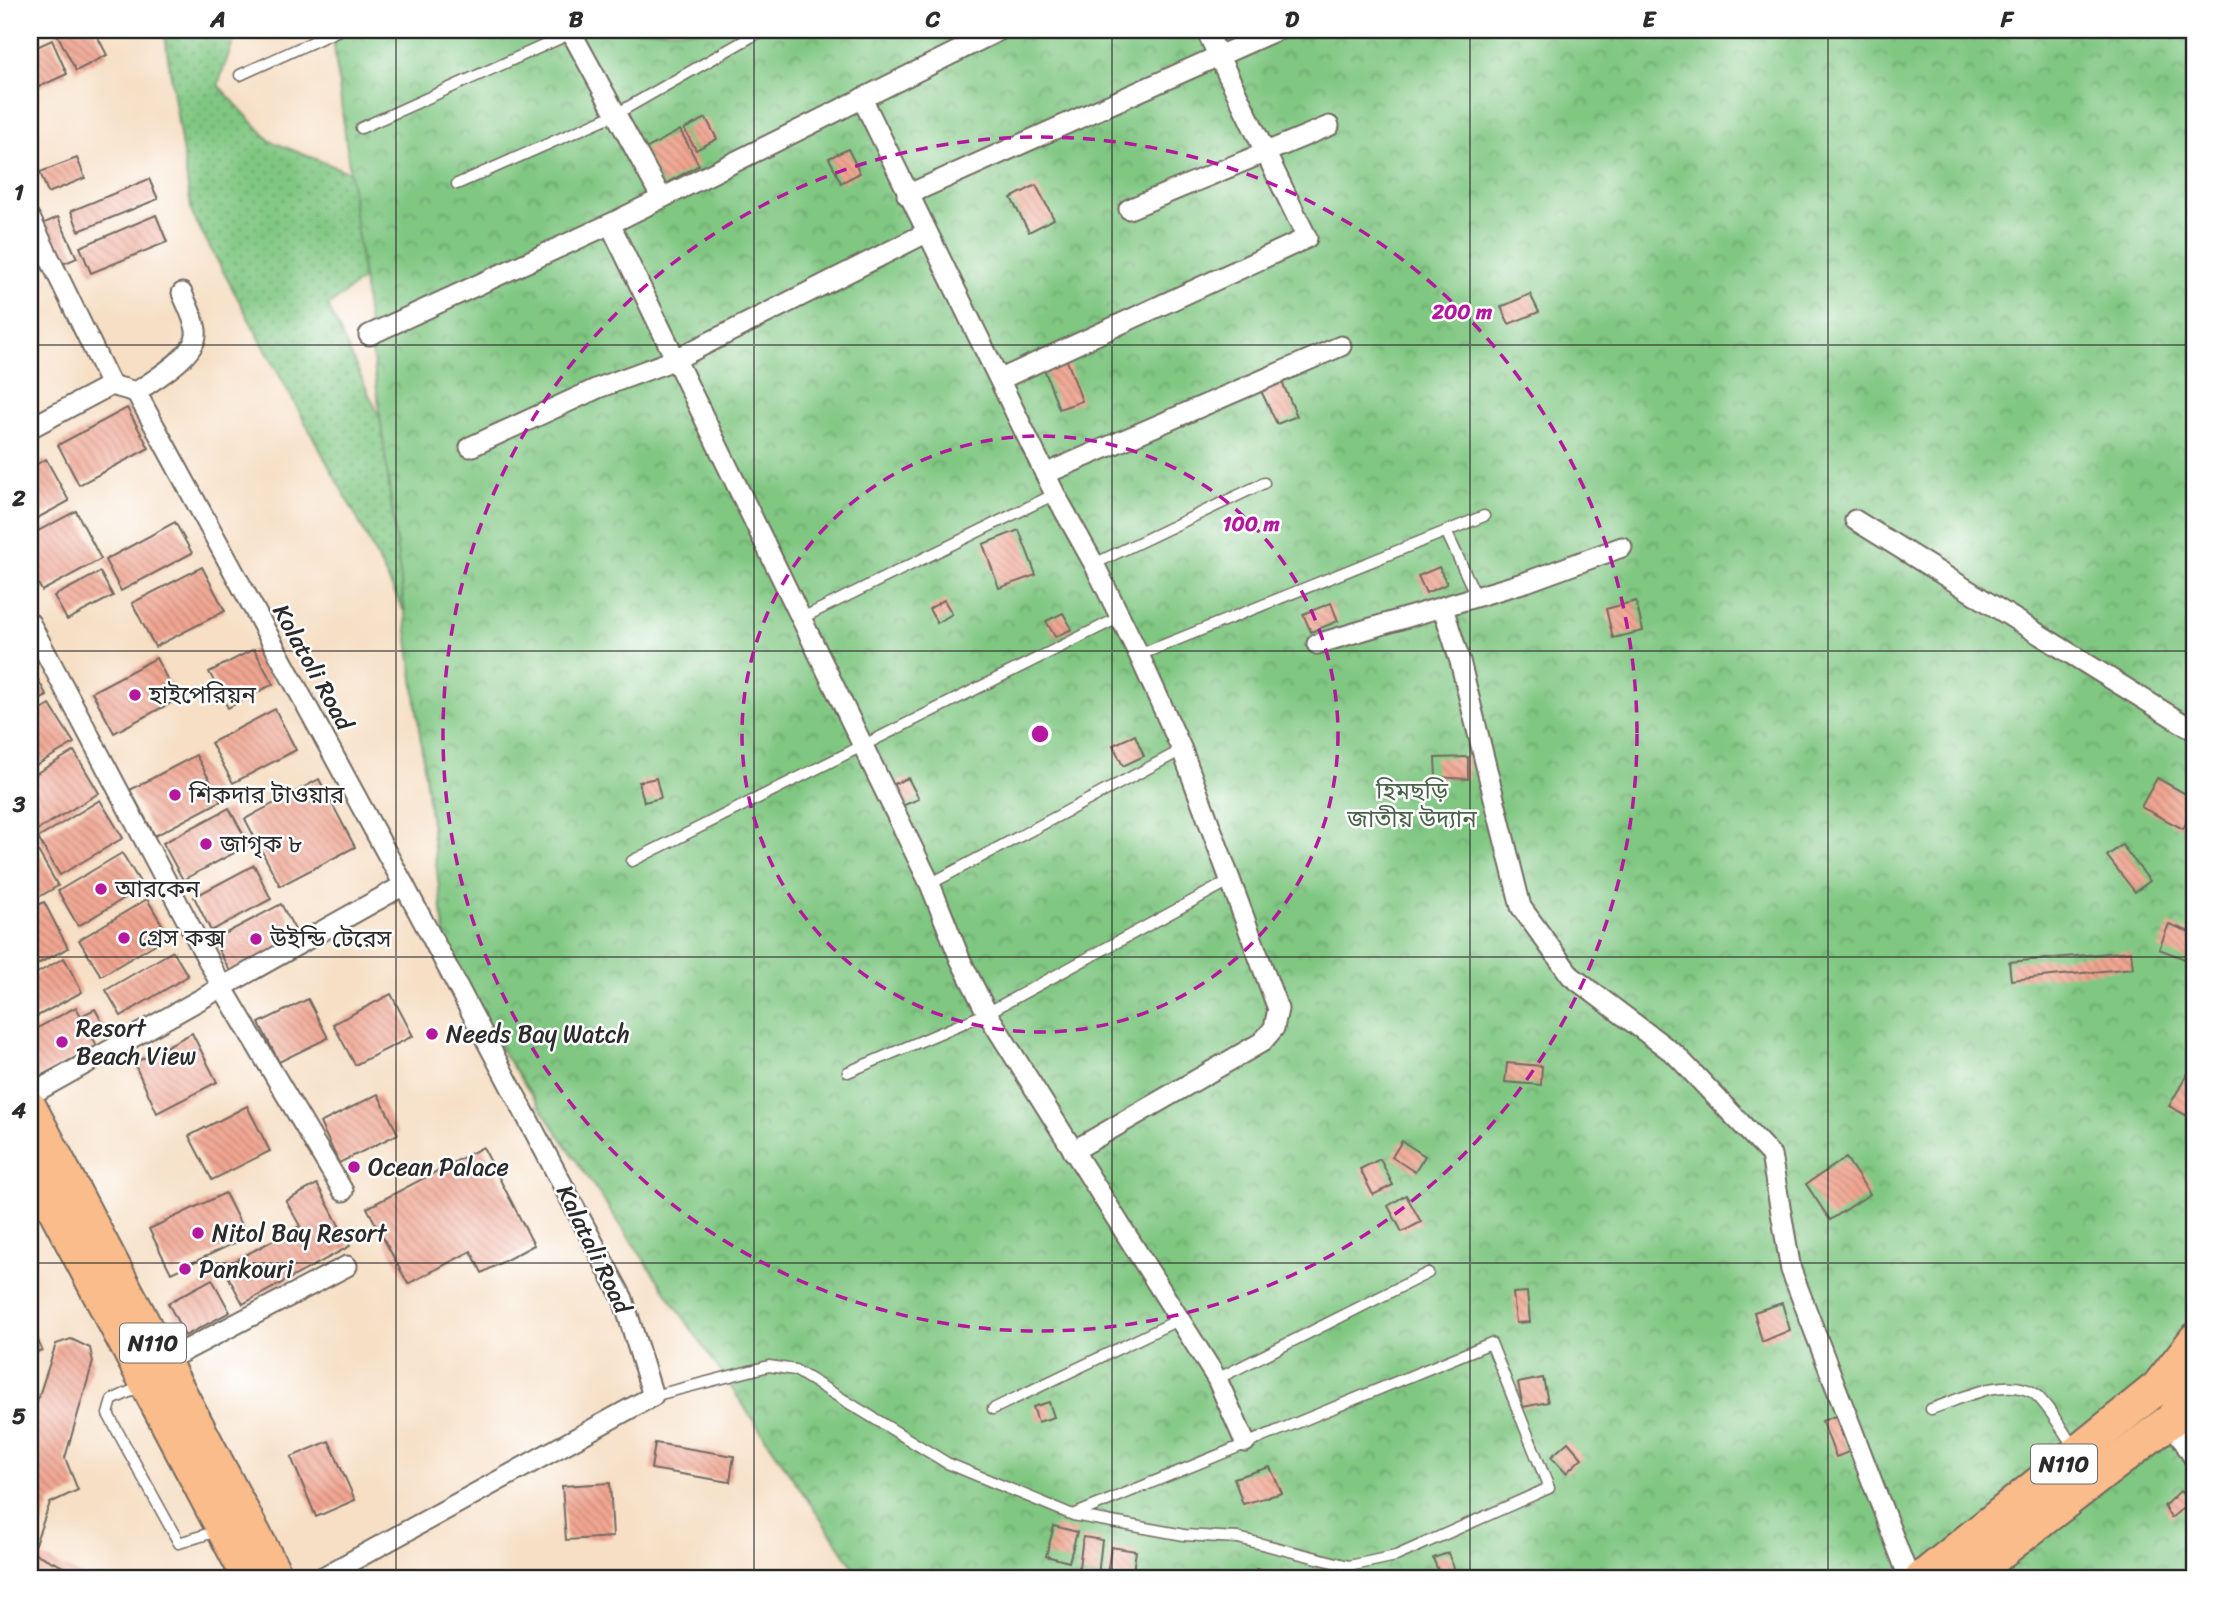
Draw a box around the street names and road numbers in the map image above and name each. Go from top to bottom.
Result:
street label: Kolatoli Road [261,596,366,740]
street label: Kalatali Road [545,1177,644,1323]
road number: N110 [120,1324,186,1362]
road number: N110 [2031,1444,2097,1484]

